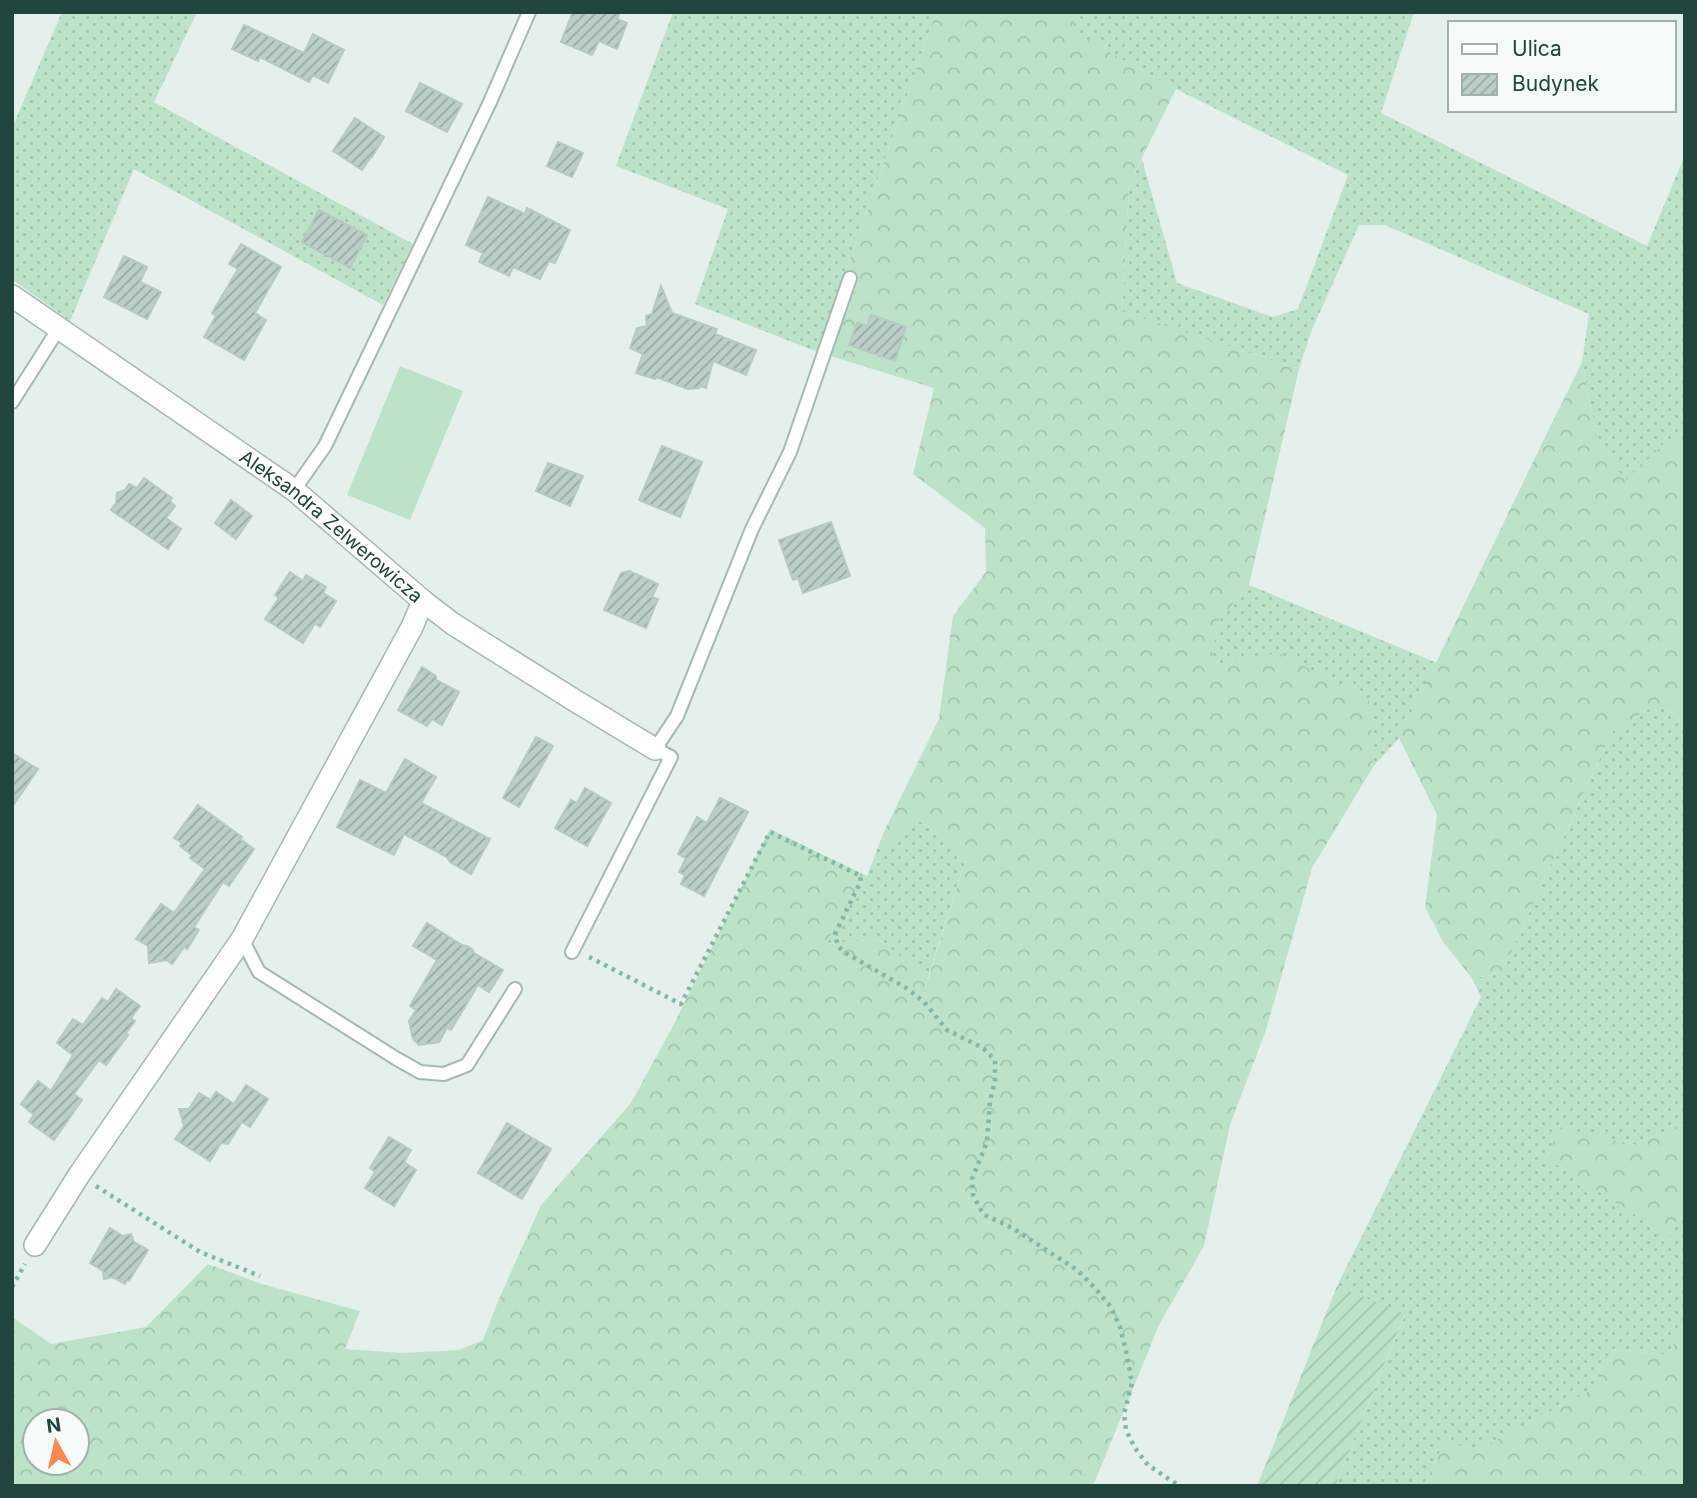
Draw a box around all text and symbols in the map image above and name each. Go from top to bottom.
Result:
legend [1448,21,1676,112]
text: Ulica [1512,36,1562,61]
text: Budynek [1512,71,1600,96]
street label: Aleksandra Zelwerowicza [235,445,428,607]
north arrow [21,1407,91,1477]
text: N [45,1413,62,1438]

